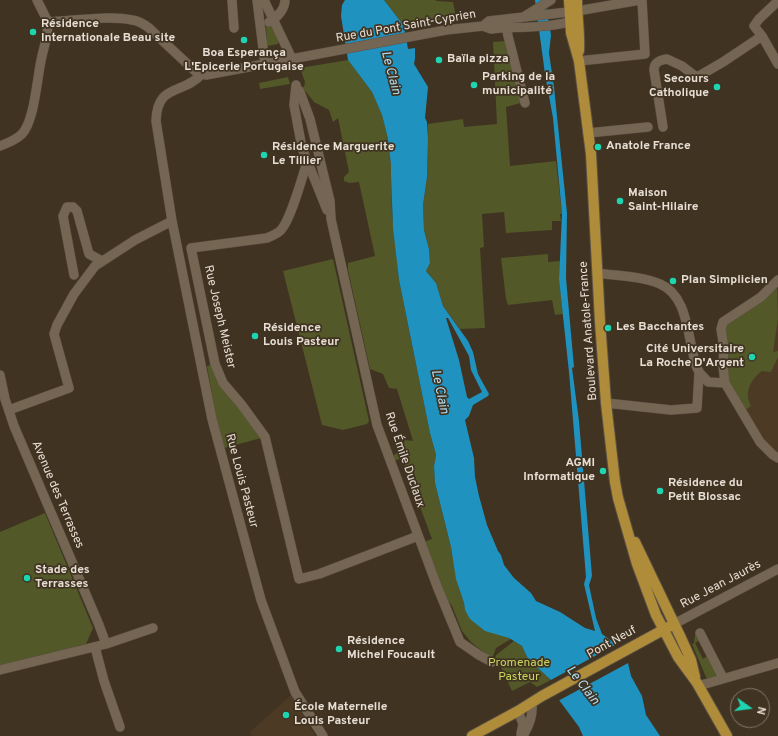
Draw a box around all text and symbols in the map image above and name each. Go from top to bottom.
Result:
street label: Rue du Pont Saint-Cyprien [335,8,477,46]
place label: Résidence Internationale Beau site [41,18,175,46]
marker: Résidence Internationale Beau site [28,27,38,37]
marker: Boa Esperança L'Epicerie Portugaise [239,35,249,45]
place label: Boa Esperança L'Epicerie Portugaise [184,47,304,75]
water label: Le Clain [377,49,403,97]
place label: Baïla pizza [447,53,509,67]
marker: Baïla pizza [434,55,444,65]
place label: Parking de la municipalité [482,71,555,99]
place label: Secours Catholique [649,73,709,101]
marker: Parking de la municipalité [469,80,479,90]
marker: Secours Catholique [712,82,722,92]
place label: Anatole France [606,140,691,154]
place label: Résidence Marguerite Le Tillier [272,141,394,169]
marker: Anatole France [593,142,603,152]
marker: Résidence Marguerite Le Tillier [259,150,269,160]
place label: Maison Saint-Hilaire [628,187,698,215]
marker: Maison Saint-Hilaire [615,196,625,206]
street label: Boulevard Anatole-France [577,261,601,401]
street label: Rue Joseph Meister [200,264,238,370]
place label: Plan Simplicien [681,274,768,288]
marker: Plan Simplicien [668,276,678,286]
place label: Les Bacchantes [616,321,704,335]
place label: Résidence Louis Pasteur [263,322,339,350]
marker: Les Bacchantes [603,323,613,333]
marker: Résidence Louis Pasteur [250,331,260,341]
place label: Cité Universitaire La Roche D'Argent [639,343,744,371]
marker: Cité Universitaire La Roche D'Argent [747,352,757,362]
water label: Le Clain [427,368,451,416]
street label: Rue Émile Duclaux [381,410,427,510]
street label: Rue Louis Pasteur [221,432,261,530]
street label: Avenue des Terrasses [28,439,86,551]
place label: AGMI Informatique [523,457,595,485]
marker: AGMI Informatique [598,466,608,476]
place label: Résidence du Petit Blossac [668,477,743,505]
marker: Résidence du Petit Blossac [655,486,665,496]
street label: Rue Jean Jaurès [678,558,764,612]
place label: Stade des Terrasses [35,564,90,592]
marker: Stade des Terrasses [22,573,32,583]
street label: Pont Neuf [585,624,639,662]
place label: Résidence Michel Foucault [347,635,435,663]
marker: Résidence Michel Foucault [334,644,344,654]
park label: Promenade Pasteur [488,657,550,685]
water label: Le Clain [562,663,602,709]
north arrow [730,688,770,728]
place label: École Maternelle Louis Pasteur [294,701,387,729]
text: N [753,705,768,716]
marker: École Maternelle Louis Pasteur [281,710,291,720]

